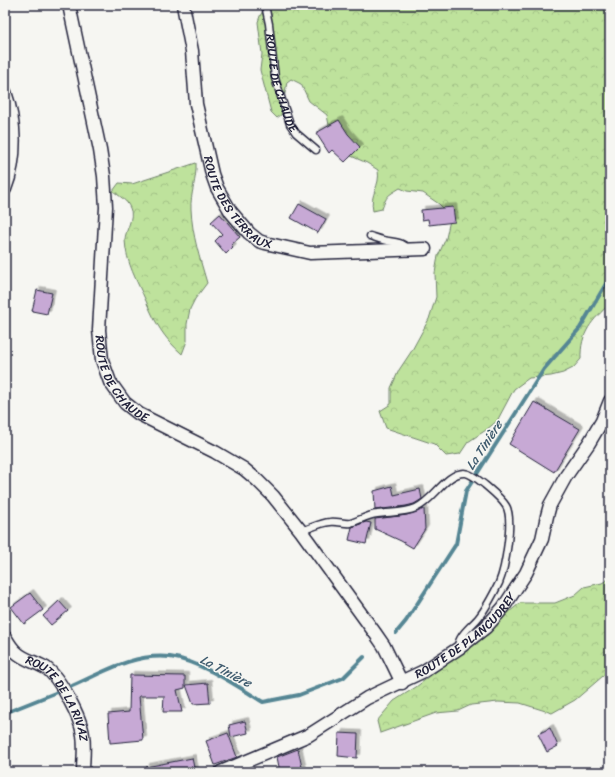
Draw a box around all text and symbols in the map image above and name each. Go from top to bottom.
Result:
street label: ROUTE DE CHAUDE [259,33,305,138]
street label: ROUTE DES TERRAUX [197,154,274,255]
street label: ROUTE DE CHAUDE [89,334,154,429]
water label: La Tinière [459,414,510,475]
street label: ROUTE DE PLANCUDREY [411,587,522,685]
water label: La Tinière [196,648,257,694]
street label: ROUTE DE LA RIVAZ [22,649,95,743]

